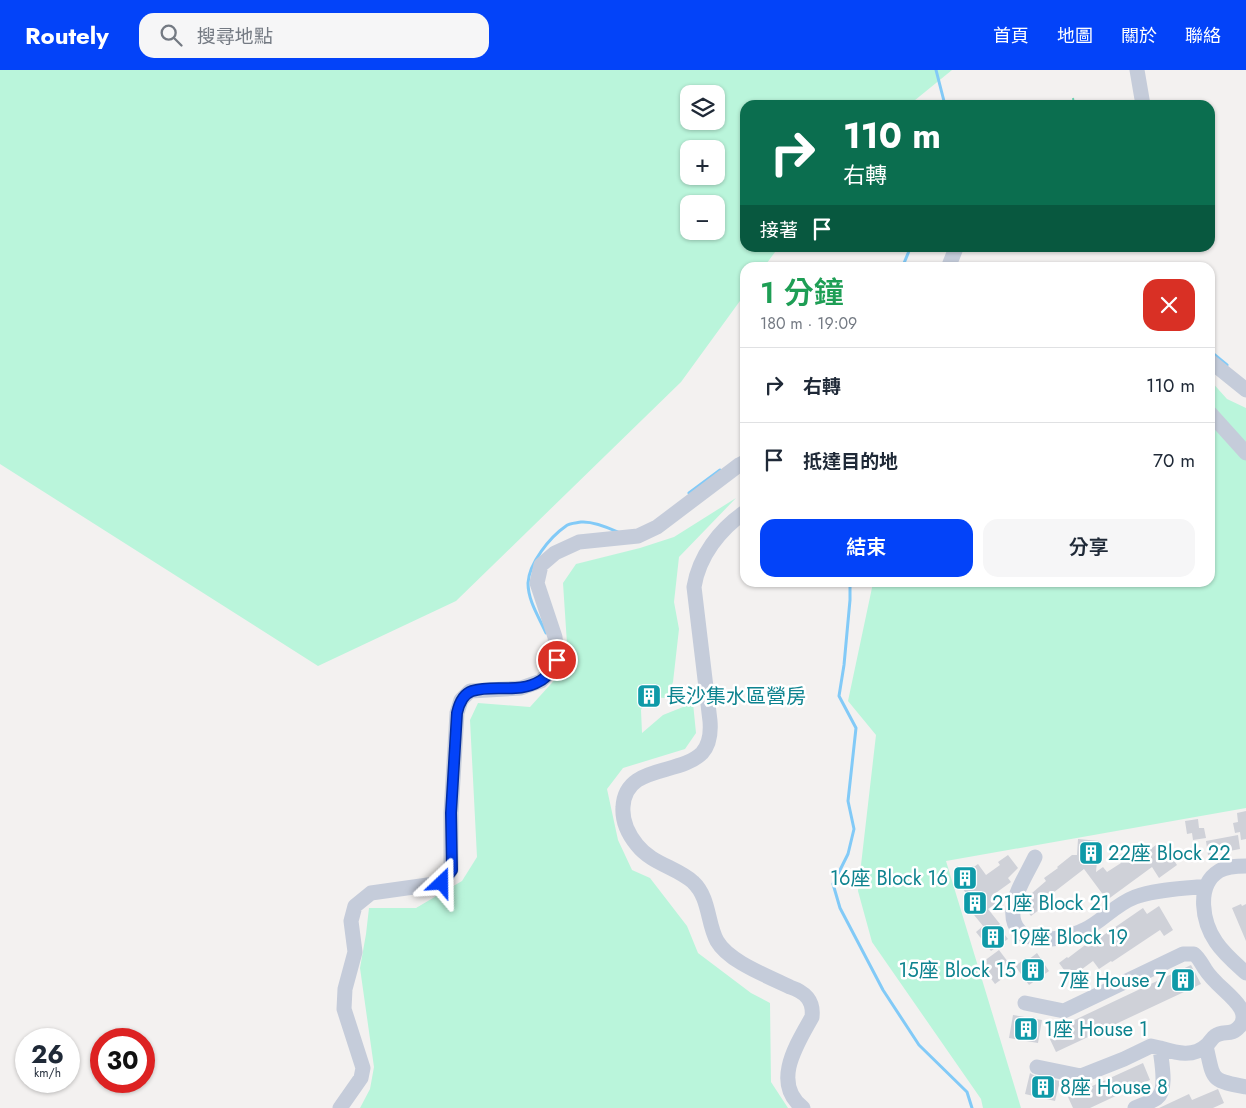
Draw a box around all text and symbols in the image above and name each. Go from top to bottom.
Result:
search box [139,13,489,58]
text: Routely [25,18,109,53]
icon: search [157,21,185,49]
text: 搜尋地點 [197,23,273,50]
text: 首頁 [993,23,1029,49]
text: 地圖 [1057,23,1093,49]
text: 關於 [1121,23,1157,49]
text: 聯絡 [1185,23,1221,49]
map controls [680,85,725,240]
button: layers [680,85,725,130]
text: 110 m [843,111,941,161]
icon: right [760,120,825,185]
button: + [680,140,725,185]
text: 右轉 [843,159,887,191]
button: − [680,195,725,240]
icon: arrive [808,215,836,243]
text: 接著 [760,217,798,244]
text: 1 分鐘 [760,271,844,314]
button: close [1143,279,1195,331]
text: 180 m · 19:09 [760,312,857,335]
icon: right [760,371,788,399]
text: 110 m [1146,372,1195,399]
text: 右轉 [803,373,841,400]
icon: arrive [760,446,788,474]
text: 70 m [1153,447,1195,474]
text: 抵達目的地 [803,448,898,475]
button: 結束 [760,519,973,577]
button: 分享 [983,519,1195,577]
pin [536,639,578,681]
icon: arrive [543,646,571,674]
place label: 長沙集水區營房 [666,682,806,711]
building icon: 長沙集水區營房 [636,683,662,709]
place label: 22座 Block 22 [1108,839,1231,868]
building icon: 22座 Block 22 [1078,840,1104,866]
position arrow [415,856,467,908]
place label: 16座 Block 16 [830,864,948,893]
building icon: 16座 Block 16 [952,865,978,891]
place label: 21座 Block 21 [992,889,1110,918]
building icon: 21座 Block 21 [962,890,988,916]
place label: 19座 Block 19 [1010,923,1128,952]
building icon: 19座 Block 19 [980,924,1006,950]
place label: 15座 Block 15 [898,956,1016,985]
building icon: 15座 Block 15 [1020,957,1046,983]
place label: 7座 House 7 [1059,966,1166,995]
building icon: 7座 House 7 [1170,967,1196,993]
place label: 1座 House 1 [1044,1015,1148,1044]
building icon: 1座 House 1 [1013,1016,1039,1042]
speed limit sign: 30 [90,1028,155,1093]
text: 26 [31,1036,64,1072]
text: km/h [34,1064,61,1082]
place label: 8座 House 8 [1060,1073,1168,1102]
building icon: 8座 House 8 [1030,1074,1056,1100]

